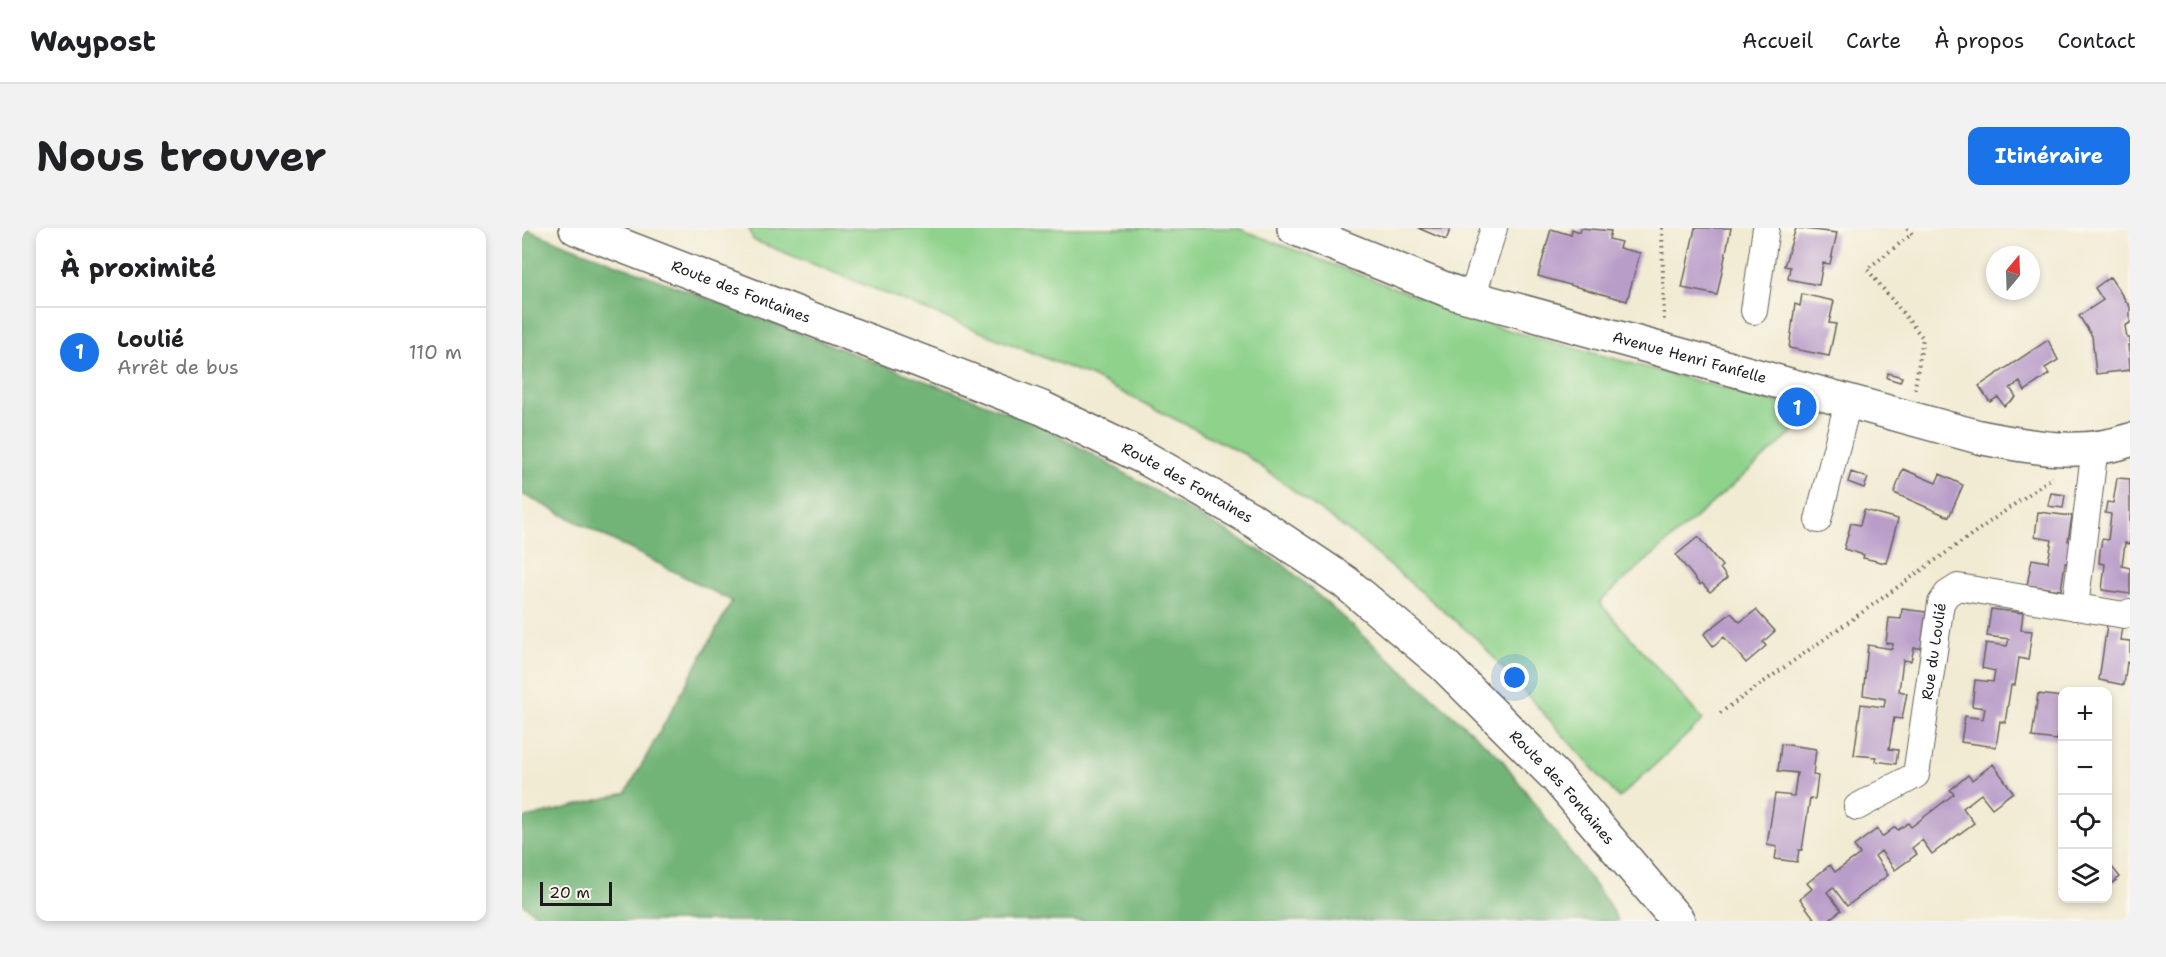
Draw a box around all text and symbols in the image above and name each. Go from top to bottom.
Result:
text: Waypost [30,22,156,60]
text: Accueil [1742,27,1813,55]
text: Carte [1846,27,1901,55]
text: À propos [1934,27,2024,55]
text: Contact [2057,27,2136,55]
button: Itinéraire [1968,127,2130,185]
text: Nous trouver [36,128,326,184]
north arrow [1986,246,2040,300]
text: À proximité [60,250,216,285]
street label: Route des Fontaines [669,256,814,328]
text: Loulié [117,325,184,354]
street label: Avenue Henri Fanfelle [1610,327,1769,388]
text: 1 [75,339,84,365]
text: 110 m [408,339,462,365]
text: Arrêt de bus [117,354,239,380]
pin: 1 [1778,384,1816,429]
street label: Route des Fontaines [1118,438,1257,528]
street label: Rue du Loulié [1917,602,1951,701]
your location [1500,663,1529,692]
map controls [2058,687,2112,903]
button: + [2058,687,2112,741]
street label: Route des Fontaines [1505,726,1619,849]
button: − [2058,741,2112,795]
button: locate [2058,795,2112,849]
button: layers [2058,849,2112,903]
scale bar [540,879,612,906]
text: 20 m [549,882,590,903]

